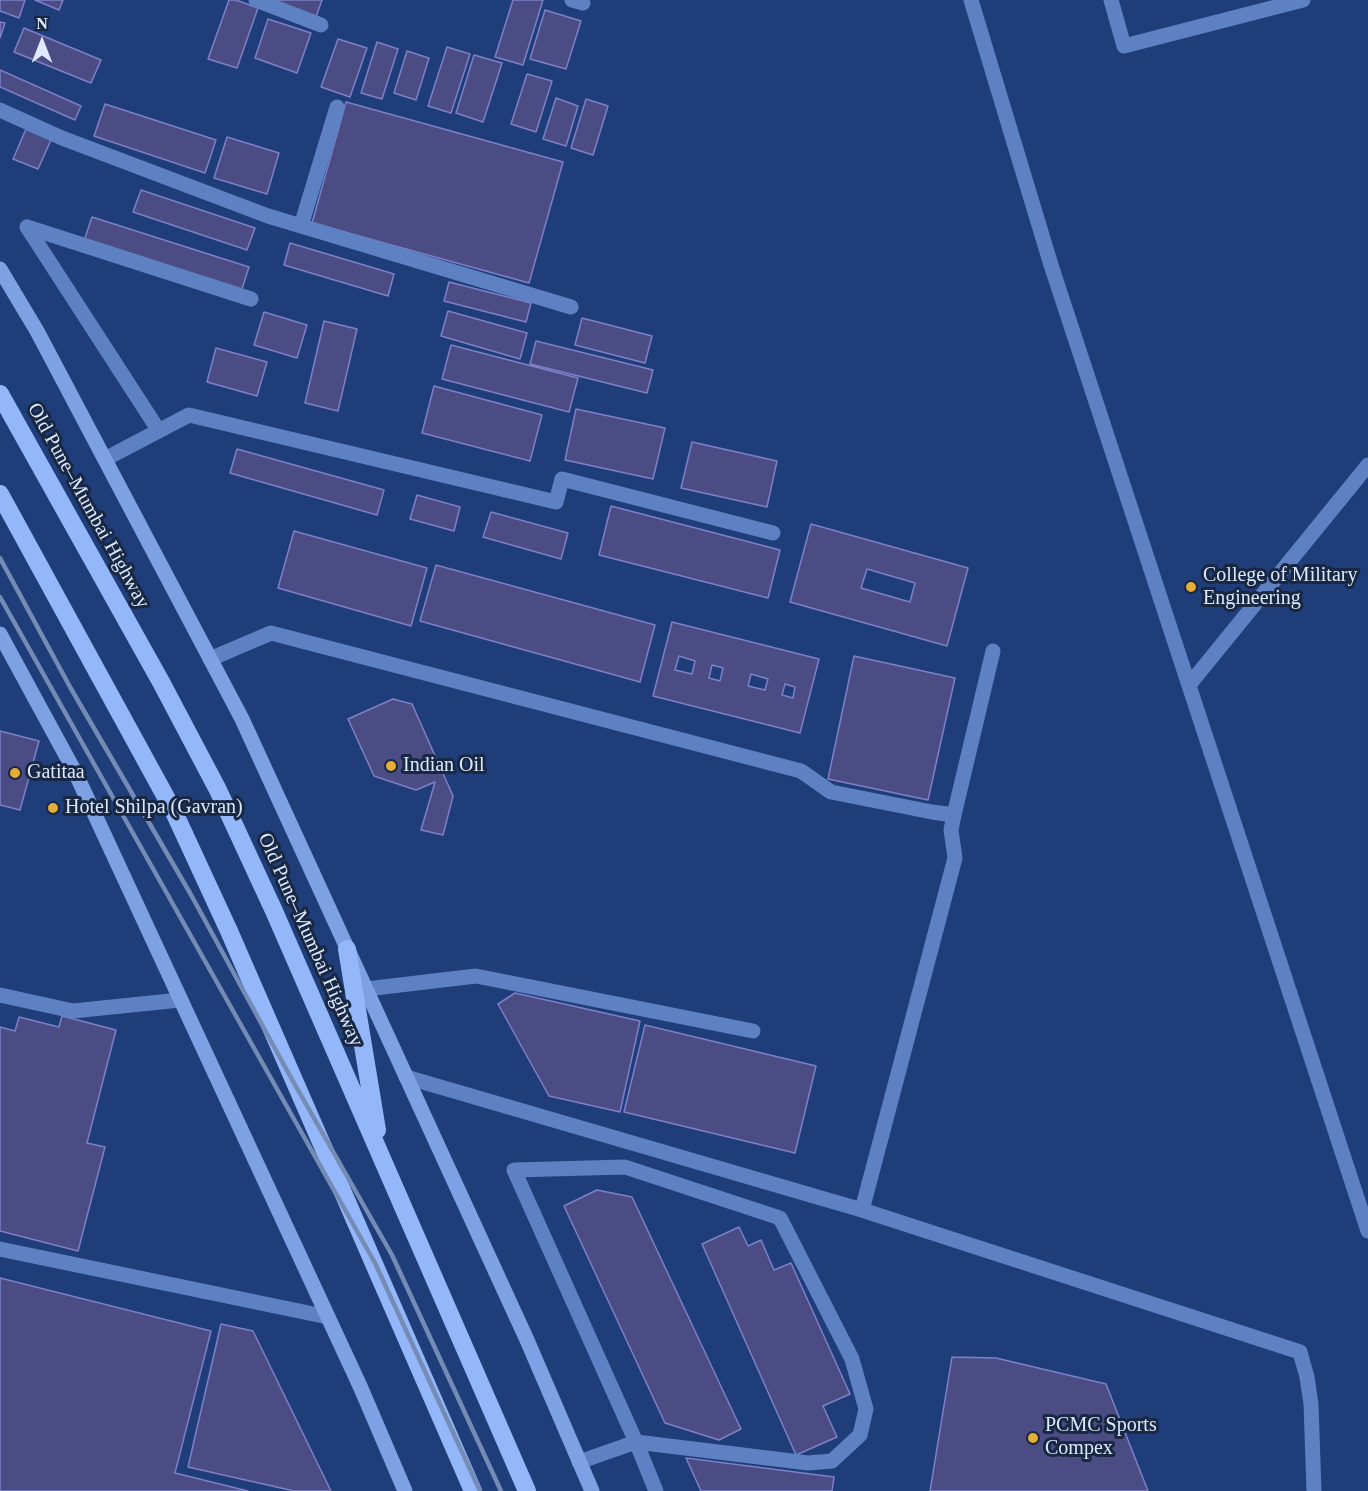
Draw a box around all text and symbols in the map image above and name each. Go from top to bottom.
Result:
north arrow [12,12,72,72]
text: N [36,15,48,32]
street label: Old Pune–Mumbai Highway [21,399,155,613]
place label: College of Military Engineering [1203,564,1357,611]
marker: College of Military Engineering [1184,580,1198,594]
place label: Indian Oil [403,754,485,778]
marker: Indian Oil [384,759,398,773]
place label: Gatitaa [27,761,85,785]
marker: Gatitaa [8,766,22,780]
place label: Hotel Shilpa (Gavran) [65,796,243,820]
marker: Hotel Shilpa (Gavran) [46,801,60,815]
street label: Old Pune–Mumbai Highway [252,830,368,1050]
place label: PCMC Sports Compex [1045,1414,1157,1461]
marker: PCMC Sports Compex [1026,1431,1040,1445]

